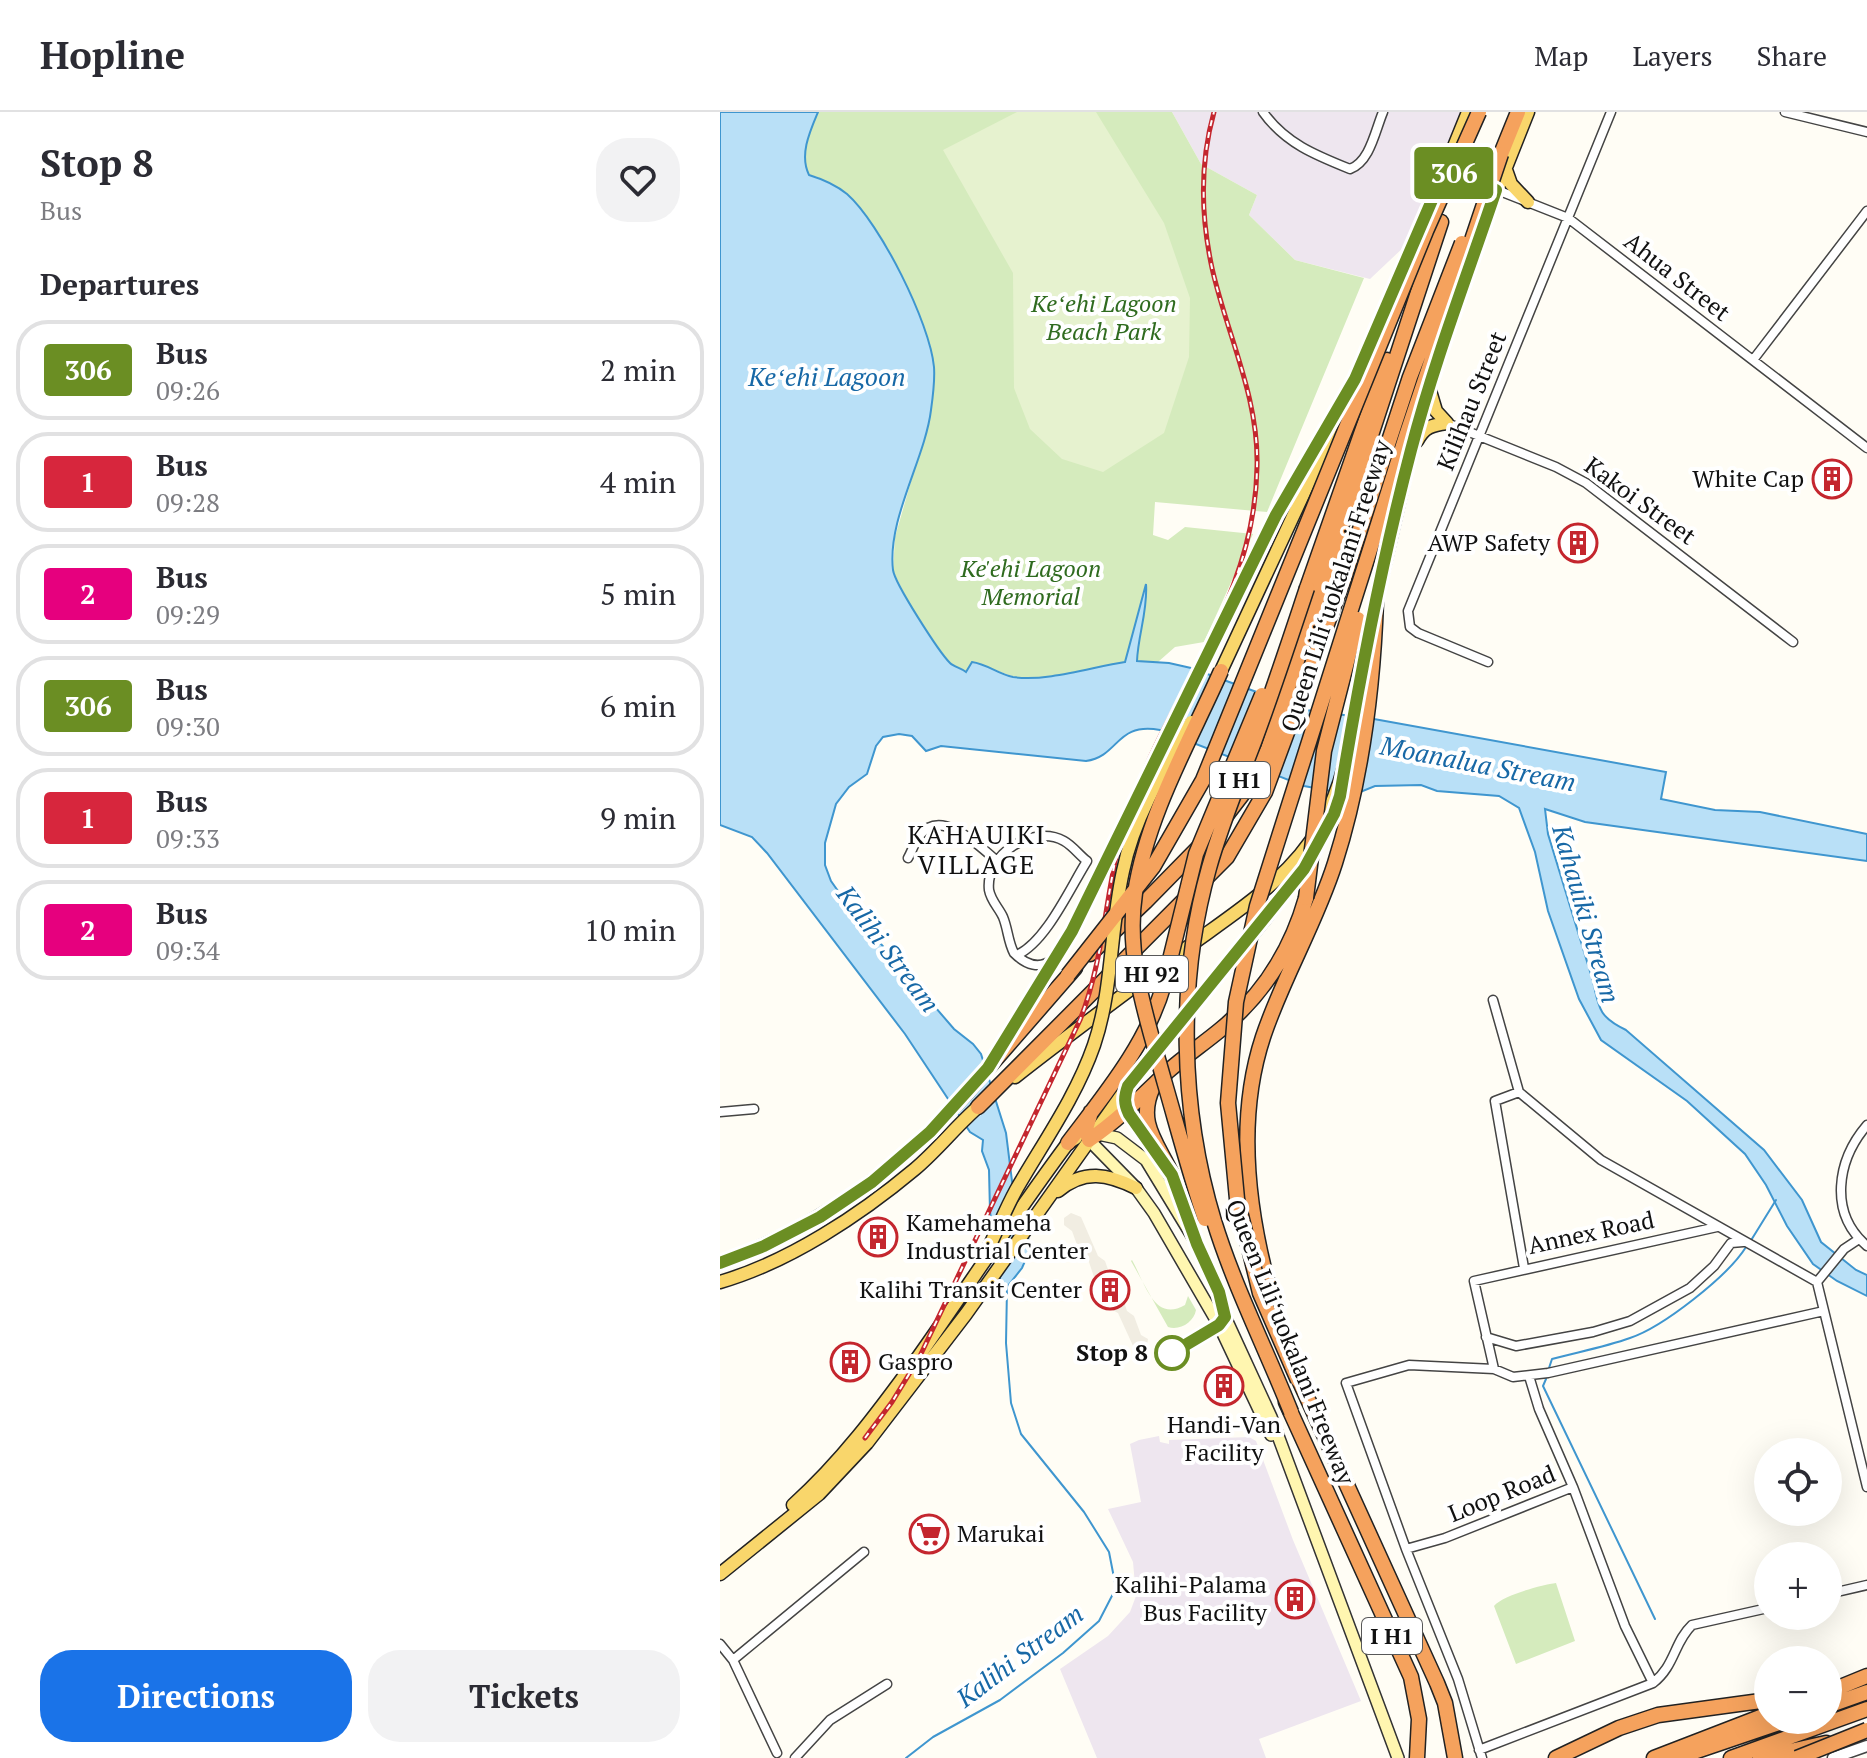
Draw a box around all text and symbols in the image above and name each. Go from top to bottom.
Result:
text: Hopline [40,30,185,80]
text: Map [1534,37,1588,74]
text: Layers [1632,37,1713,74]
text: Share [1757,37,1827,74]
text: Stop 8 [40,138,154,188]
button: heart [596,138,680,222]
line badge: 306 [1408,147,1500,199]
text: 306 [1430,154,1478,191]
text: Bus [40,193,82,227]
street label: Ahua Street [1618,225,1737,328]
text: Departures [40,264,199,304]
park label: Keʻehi Lagoon Beach Park [1030,287,1177,347]
street label: Kilihau Street [1429,326,1513,475]
text: Bus [156,333,208,373]
text: 2 min [600,350,676,390]
text: 306 [64,351,112,388]
water label: Keʻehi Lagoon [747,359,906,393]
text: 09:26 [156,373,220,407]
street label: Queen Liliʻuokalani Freeway [1273,435,1398,736]
text: Bus [156,445,208,485]
street label: Kakoi Street [1579,449,1703,551]
building icon: White Cap [1811,458,1853,500]
text: 4 min [600,462,676,502]
place label: White Cap [1692,462,1804,494]
text: 1 [80,463,96,500]
text: 09:28 [156,485,220,519]
building icon: AWP Safety [1557,522,1599,564]
place label: AWP Safety [1427,526,1551,558]
park label: Ke'ehi Lagoon Memorial [960,552,1101,612]
text: Bus [156,557,208,597]
text: 5 min [600,574,676,614]
text: 2 [80,575,96,612]
text: 09:29 [156,597,220,631]
text: Bus [156,669,208,709]
text: 6 min [600,686,676,726]
text: 306 [64,687,112,724]
text: 09:30 [156,709,220,743]
water label: Moanalua Stream [1377,727,1579,799]
road number: I H1 [1210,762,1270,798]
text: Bus [156,781,208,821]
text: 9 min [600,798,676,838]
text: 1 [80,799,96,836]
district label: KAHAUIKI VILLAGE [907,817,1047,881]
water label: Kahauiki Stream [1545,819,1629,1007]
text: 09:33 [156,821,220,855]
water label: Kalihi Stream [829,877,948,1019]
text: Bus [156,893,208,933]
text: 10 min [584,910,676,950]
text: 2 [80,911,96,948]
text: 09:34 [156,933,220,967]
road number: HI 92 [1116,956,1188,992]
street label: Queen Liliʻuokalani Freeway [1219,1194,1363,1490]
street label: Annex Road [1525,1203,1657,1261]
place label: Kamehameha Industrial Center [906,1206,1089,1266]
building icon: Kamehameha Industrial Center [857,1216,899,1258]
building icon: Kalihi Transit Center [1089,1269,1131,1311]
place label: Kalihi Transit Center [859,1273,1083,1305]
place label: Stop 8 [1076,1336,1148,1368]
marker: Stop 8 [1155,1336,1189,1370]
building icon: Gaspro [829,1341,871,1383]
place label: Gaspro [878,1345,953,1377]
building icon: Handi-Van Facility [1203,1365,1245,1407]
place label: Handi-Van Facility [1167,1408,1281,1468]
map controls [1754,1438,1842,1734]
button: locate [1754,1438,1842,1526]
street label: Loop Road [1443,1457,1560,1529]
supermarket icon: Marukai [908,1513,950,1555]
place label: Marukai [957,1517,1045,1549]
button: + [1754,1542,1842,1630]
place label: Kalihi-Palama Bus Facility [1115,1568,1268,1628]
building icon: Kalihi-Palama Bus Facility [1274,1578,1316,1620]
water label: Kalihi Stream [948,1596,1090,1715]
road number: I H1 [1362,1618,1422,1654]
button: − [1754,1646,1842,1734]
button: Directions [40,1650,352,1742]
button: Tickets [368,1650,680,1742]

